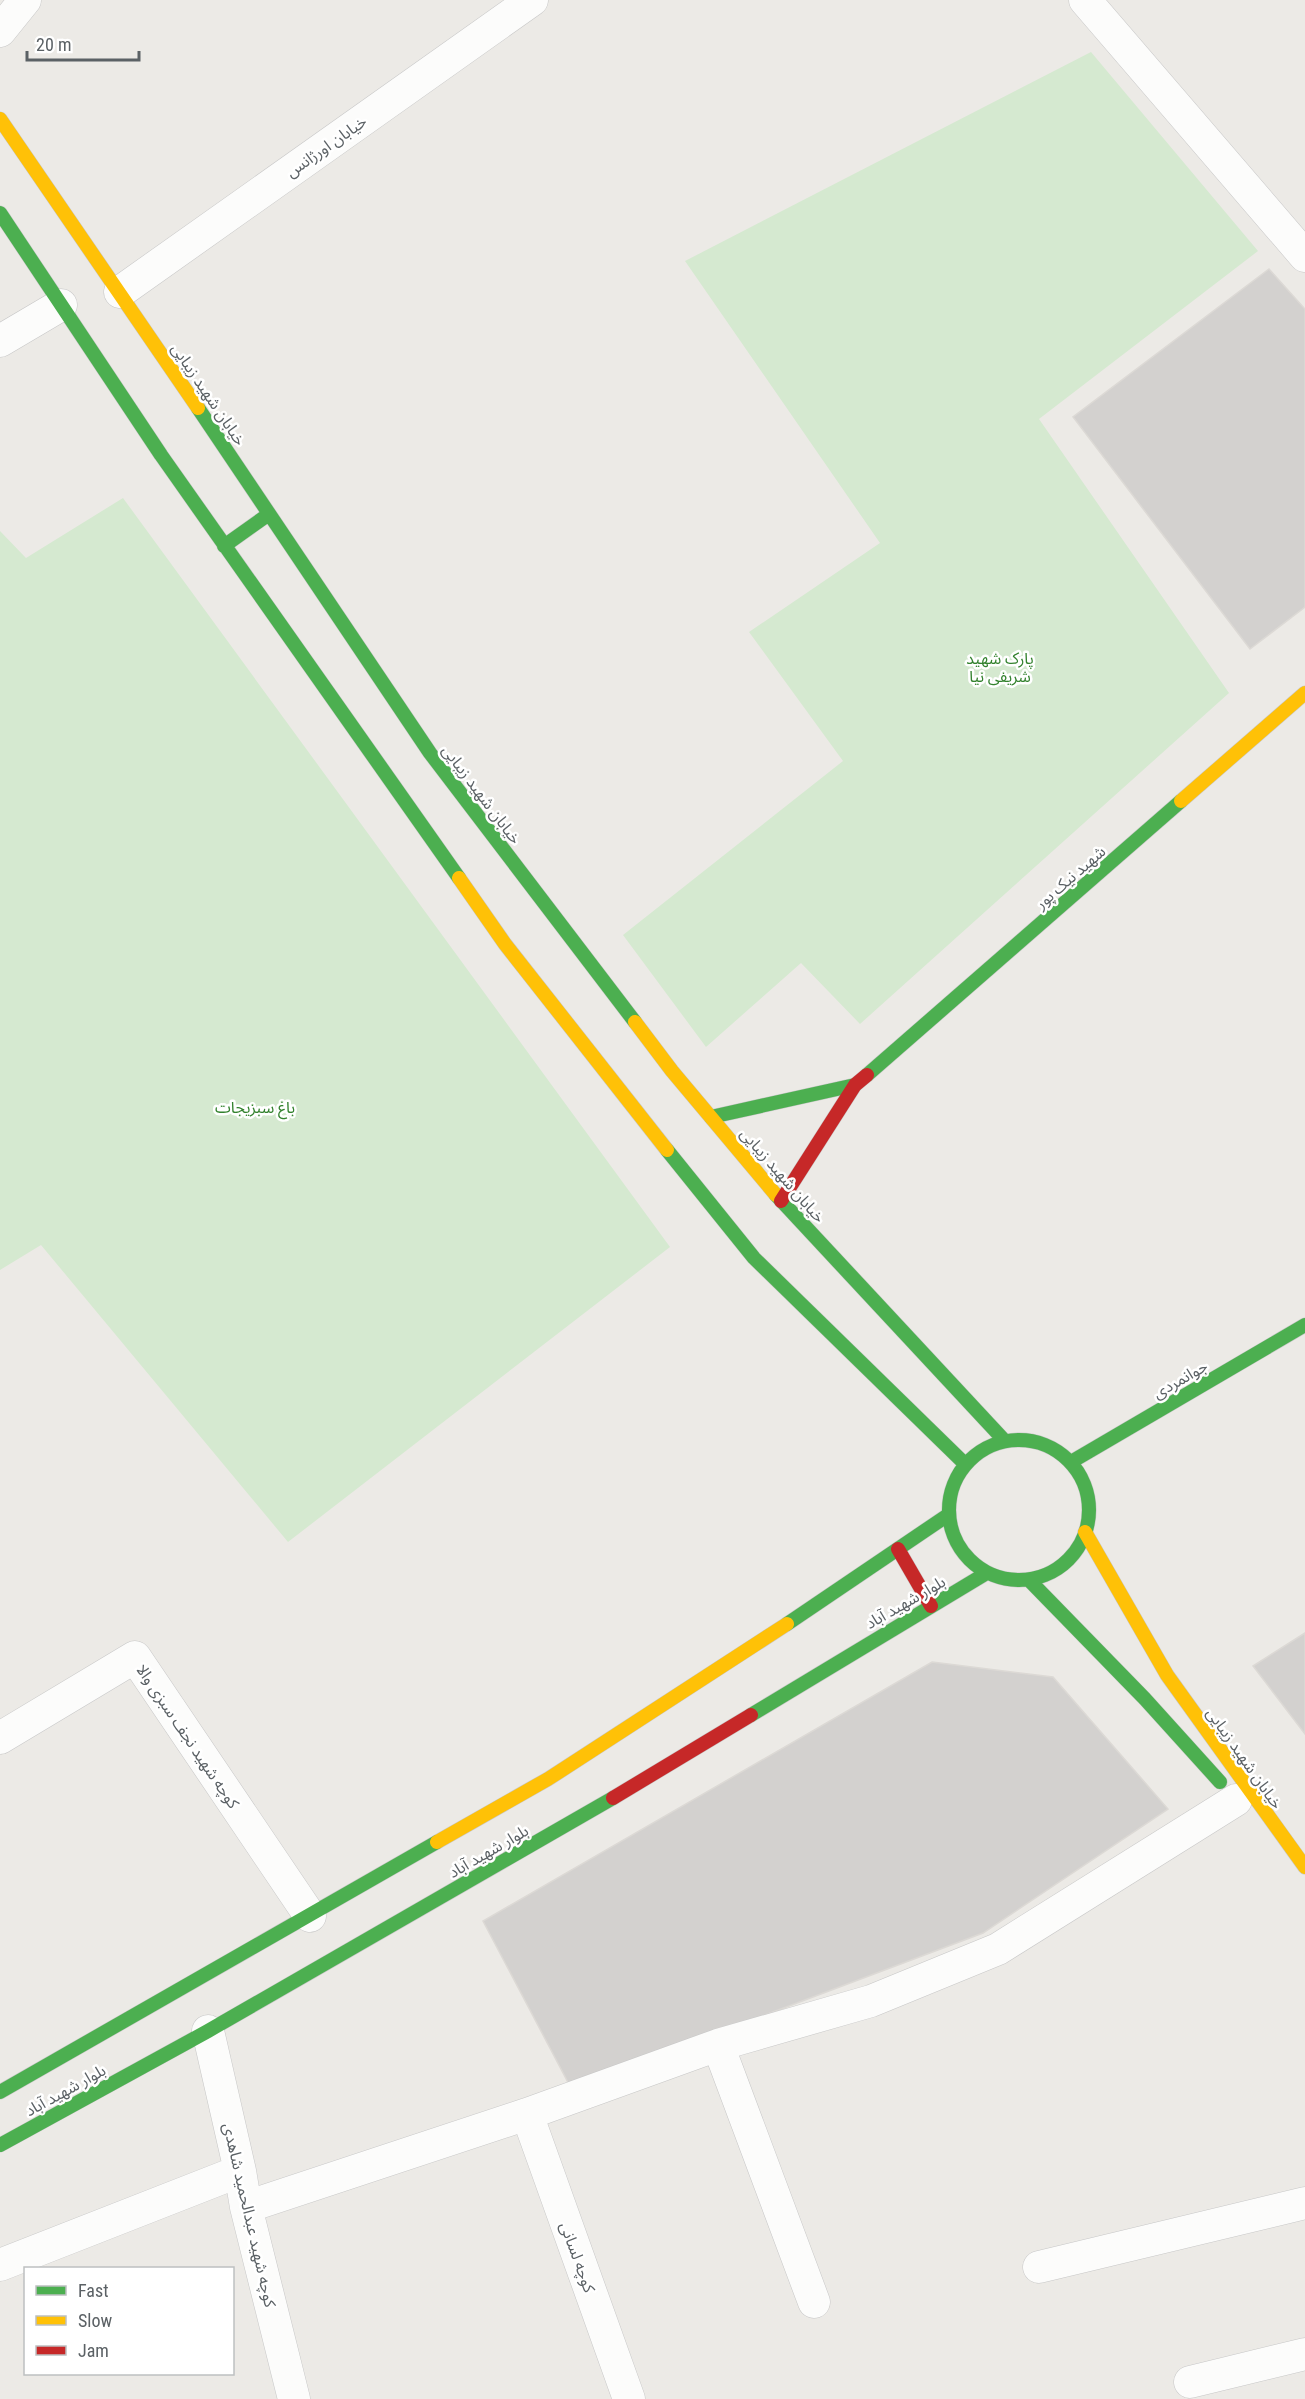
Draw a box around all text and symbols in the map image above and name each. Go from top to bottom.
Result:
scale bar [27,24,140,62]
text: 20 m [36,34,71,55]
street label: خیابان اورژانس [282,112,370,181]
street label: خیابان شهید زیبایی [167,340,250,449]
park label: پارک شهید شریفی نیا [966,649,1034,686]
street label: خیابان شهید زیبایی [438,741,525,848]
street label: شهید نیک پور [1031,842,1110,914]
park label: باغ سبزیجات [215,1098,295,1120]
street label: خیابان شهید زیبایی [736,1124,829,1227]
street label: جوانمردی [1150,1356,1211,1403]
street label: بلوار شهید آباد [862,1572,949,1633]
street label: کوچه شهید نجف سبزی والا [131,1660,243,1813]
street label: خیابان شهید زیبایی [1203,1704,1287,1813]
street label: بلوار شهید آباد [445,1821,532,1882]
street label: بلوار شهید آباد [22,2061,109,2120]
street label: کوچه شهید عبدالحمید شاهدی [218,2121,280,2310]
street label: کوچه لسانی [555,2219,599,2296]
legend [24,2267,234,2375]
text: Fast [78,2280,109,2301]
text: Slow [78,2310,113,2331]
text: Jam [78,2340,109,2361]

